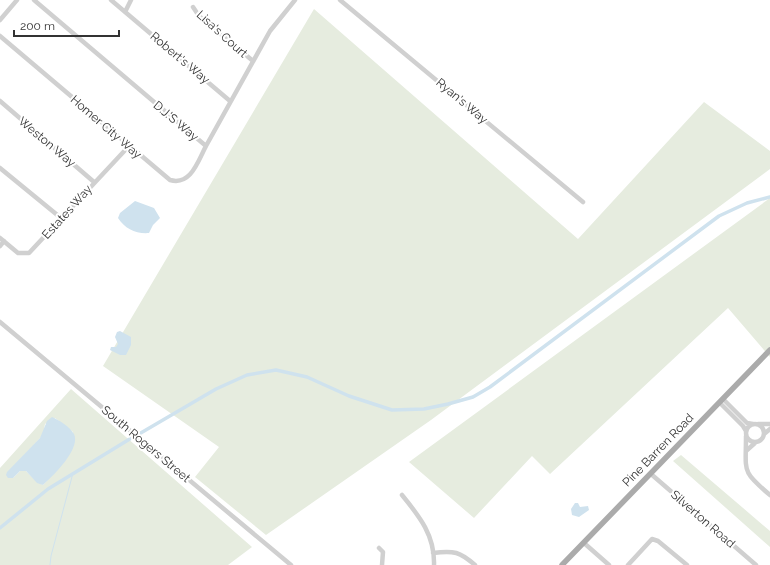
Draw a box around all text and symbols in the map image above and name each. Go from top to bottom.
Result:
street label: Lisa's Court [194,8,250,60]
scale bar [14,12,119,38]
text: 200 m [20,19,55,33]
street label: Robert's Way [148,29,213,87]
street label: Ryan's Way [433,75,491,127]
street label: Homer City Way [68,92,145,162]
street label: D.J.'S Way [151,98,202,144]
street label: Weston Way [16,114,79,170]
street label: Estates Way [39,182,95,242]
street label: South Rogers Street [99,403,193,485]
street label: Pine Barren Road [620,411,696,489]
street label: Silverton Road [668,487,738,551]

